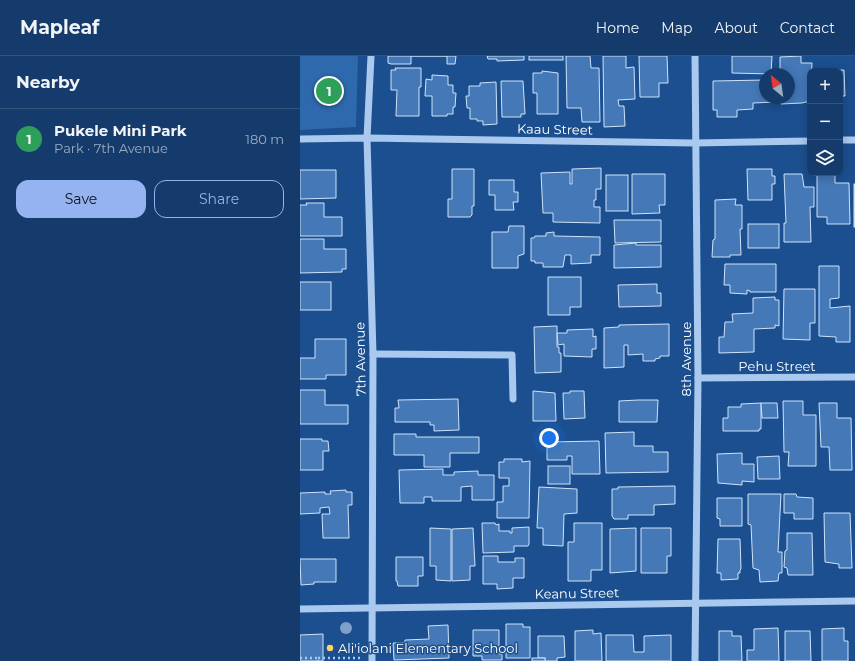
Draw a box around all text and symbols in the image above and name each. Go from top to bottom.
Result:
text: Mapleaf [20,16,99,39]
text: Home [596,19,639,37]
text: Map [661,19,692,37]
text: About [714,19,758,37]
text: Contact [780,19,835,37]
north arrow [759,68,795,104]
map controls [807,68,843,176]
button: + [807,68,843,104]
text: Nearby [16,72,80,92]
pin: 1 [316,76,342,106]
button: − [807,104,843,140]
street label: Kaau Street [517,120,593,138]
text: Pukele Mini Park [54,121,187,140]
text: 1 [26,131,32,147]
text: 180 m [245,131,284,147]
text: Park · 7th Avenue [54,140,168,156]
button: layers [807,140,843,176]
button: Save [16,180,146,218]
button: Share [154,180,284,218]
street label: 8th Avenue [678,321,694,396]
street label: 7th Avenue [351,322,369,396]
street label: Pehu Street [738,358,816,374]
your location [539,428,559,448]
street label: Keanu Street [535,584,619,602]
place label: Ali'iolani Elementary School [338,640,518,656]
marker: Ali'iolani Elementary School [325,643,335,653]

